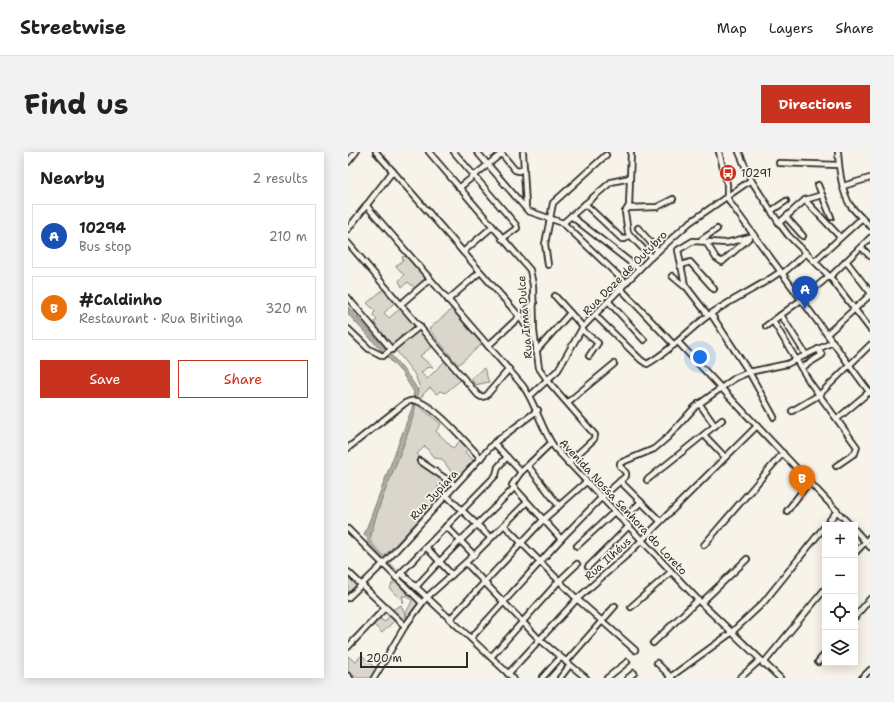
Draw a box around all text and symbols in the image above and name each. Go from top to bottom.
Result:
text: Streetwise [20,15,126,40]
text: Map [717,19,747,37]
text: Layers [769,19,813,37]
text: Share [835,19,874,37]
text: Find us [24,85,129,123]
button: Directions [761,85,870,123]
bus stop icon: 10291 [718,163,738,183]
place label: 10291 [741,166,771,181]
text: Nearby [40,167,105,189]
text: 2 results [252,170,308,187]
text: 10294 [79,218,126,238]
street label: Rua Doze de Outubro [580,227,671,318]
text: A [49,228,59,245]
text: 210 m [269,228,307,245]
text: Bus stop [79,238,131,255]
street label: Rua Irmã Dulce [514,275,536,359]
pin: A [792,276,818,309]
text: #Caldinho [79,290,162,310]
text: B [50,300,58,317]
text: 320 m [265,300,307,317]
text: Restaurant · Rua Biritinga [79,310,243,327]
your location [690,347,710,367]
button: Save [40,360,170,398]
button: Share [178,360,308,398]
street label: Avenida Nossa Senhora do Loreto [556,436,690,579]
pin: B [789,465,815,498]
street label: Rua Jupiara [407,466,461,524]
map controls [822,522,858,666]
button: + [822,522,858,558]
street label: Rua Ilhéus [581,534,635,584]
button: − [822,558,858,594]
button: locate [822,594,858,630]
button: layers [822,630,858,666]
scale bar [360,650,468,669]
text: 200 m [366,651,402,666]

